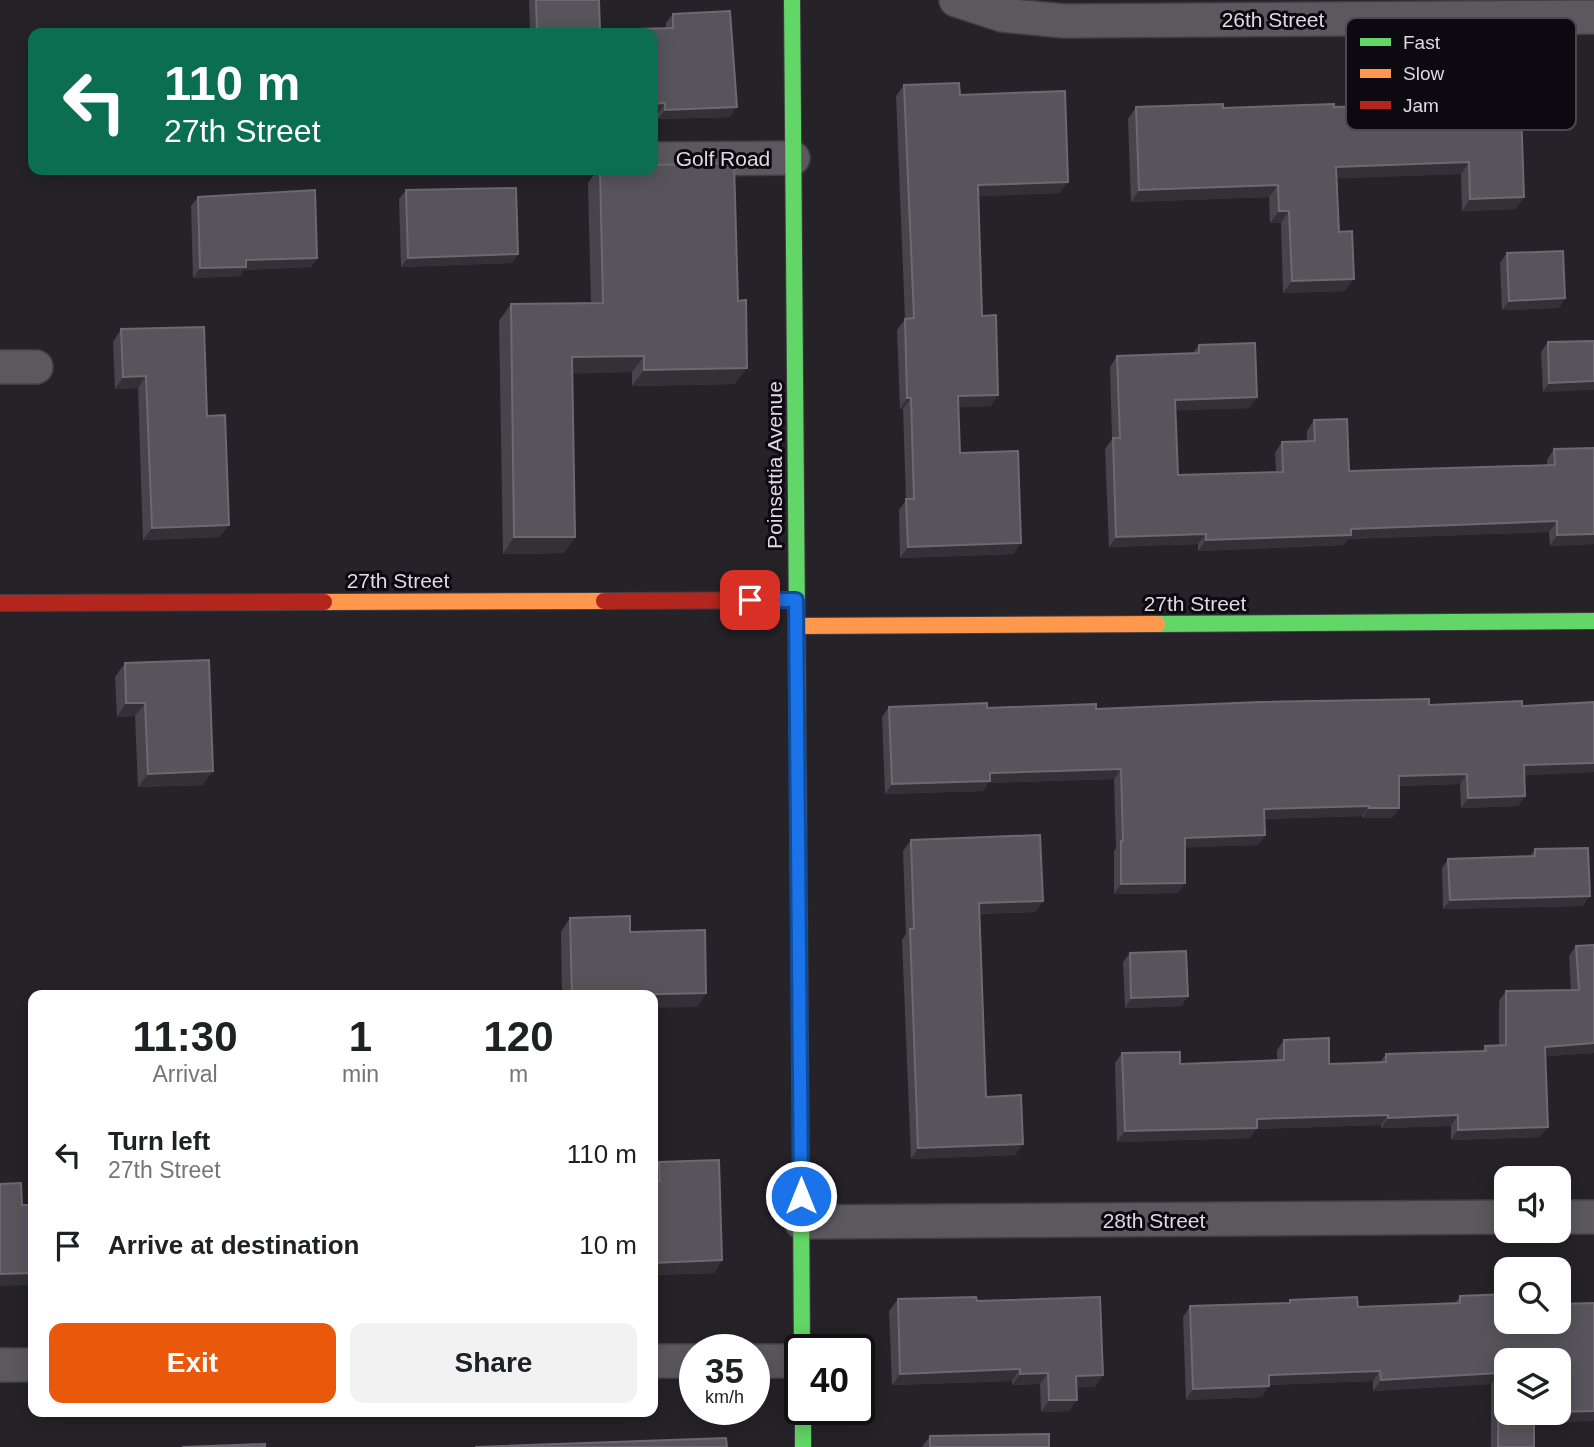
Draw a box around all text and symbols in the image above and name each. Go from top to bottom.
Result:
street label: 26th Street [1222,8,1325,31]
legend [1346,18,1576,130]
text: Fast [1403,32,1441,53]
icon: left [49,56,140,147]
text: 110 m [164,56,300,110]
text: Slow [1403,63,1444,84]
text: Jam [1403,95,1439,116]
text: 27th Street [164,113,321,149]
street label: Golf Road [676,147,770,170]
street label: Poinsettia Avenue [763,381,786,549]
street label: 27th Street [347,569,450,592]
pin [720,570,780,630]
icon: arrive [731,581,769,619]
street label: 27th Street [1144,592,1247,615]
text: 11:30 [132,1013,238,1060]
text: 1 [349,1013,372,1060]
text: 120 [483,1013,554,1060]
text: Arrival [152,1061,218,1087]
text: min [342,1061,379,1087]
text: m [509,1061,528,1087]
text: Turn left [108,1126,210,1156]
icon: left [49,1136,87,1174]
text: 110 m [567,1139,637,1169]
text: 27th Street [108,1157,221,1183]
position arrow [764,1159,838,1233]
map controls [1494,1166,1571,1425]
button: sound [1494,1166,1571,1243]
street label: 28th Street [1103,1209,1206,1232]
icon: arrive [49,1227,87,1265]
text: Arrive at destination [108,1230,359,1260]
text: 10 m [579,1230,637,1260]
button: search [1494,1257,1571,1334]
button: Exit [49,1323,336,1403]
button: Share [350,1323,637,1403]
speed limit sign: 40 [784,1334,875,1425]
button: layers [1494,1348,1571,1425]
text: 35 [705,1351,744,1390]
text: km/h [705,1387,744,1407]

